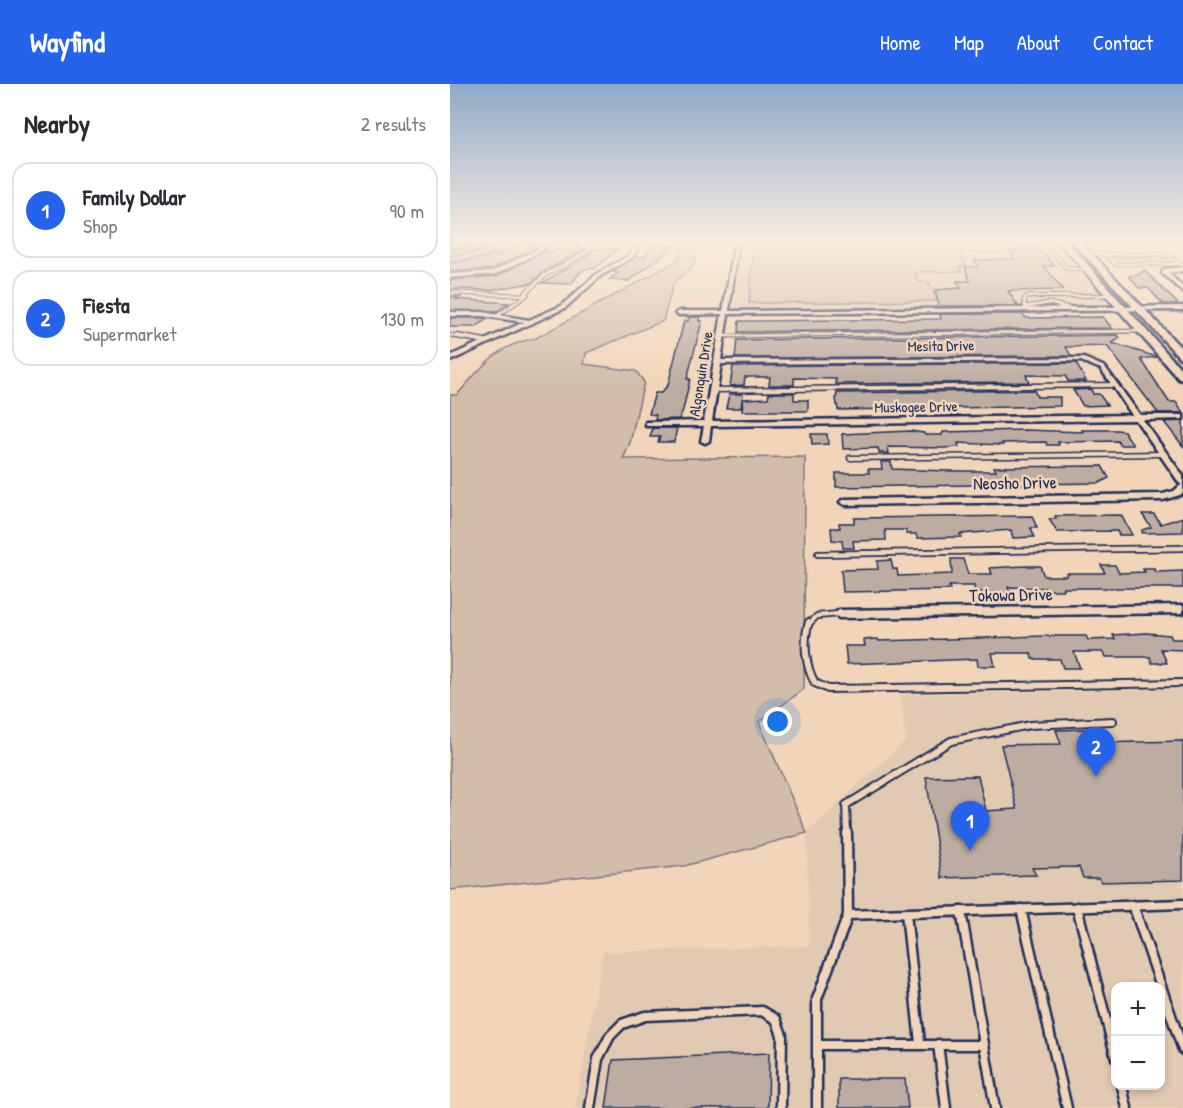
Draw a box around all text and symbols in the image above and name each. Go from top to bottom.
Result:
text: Wayfind [30,23,105,61]
text: Home [880,28,921,57]
text: Map [954,28,984,57]
text: About [1017,28,1060,57]
text: Contact [1093,28,1153,57]
text: Nearby [24,106,90,141]
text: 2 results [361,110,426,137]
text: Family Dollar [83,182,186,212]
text: 1 [42,197,49,224]
text: 90 m [390,197,424,224]
text: Shop [83,212,117,239]
text: Fiesta [83,290,130,320]
text: 2 [41,305,50,332]
text: 130 m [381,305,424,332]
text: Supermarket [83,320,177,347]
street label: Algonquin Drive [683,330,718,418]
street label: Mesita Drive [907,334,975,357]
street label: Muskogee Drive [874,395,958,418]
street label: Neosho Drive [973,469,1057,496]
street label: Tokowa Drive [969,581,1053,608]
your location [763,707,792,736]
pin: 2 [1076,728,1116,777]
pin: 1 [950,802,990,851]
map controls [1111,982,1165,1090]
button: + [1111,982,1165,1036]
button: − [1111,1036,1165,1090]

